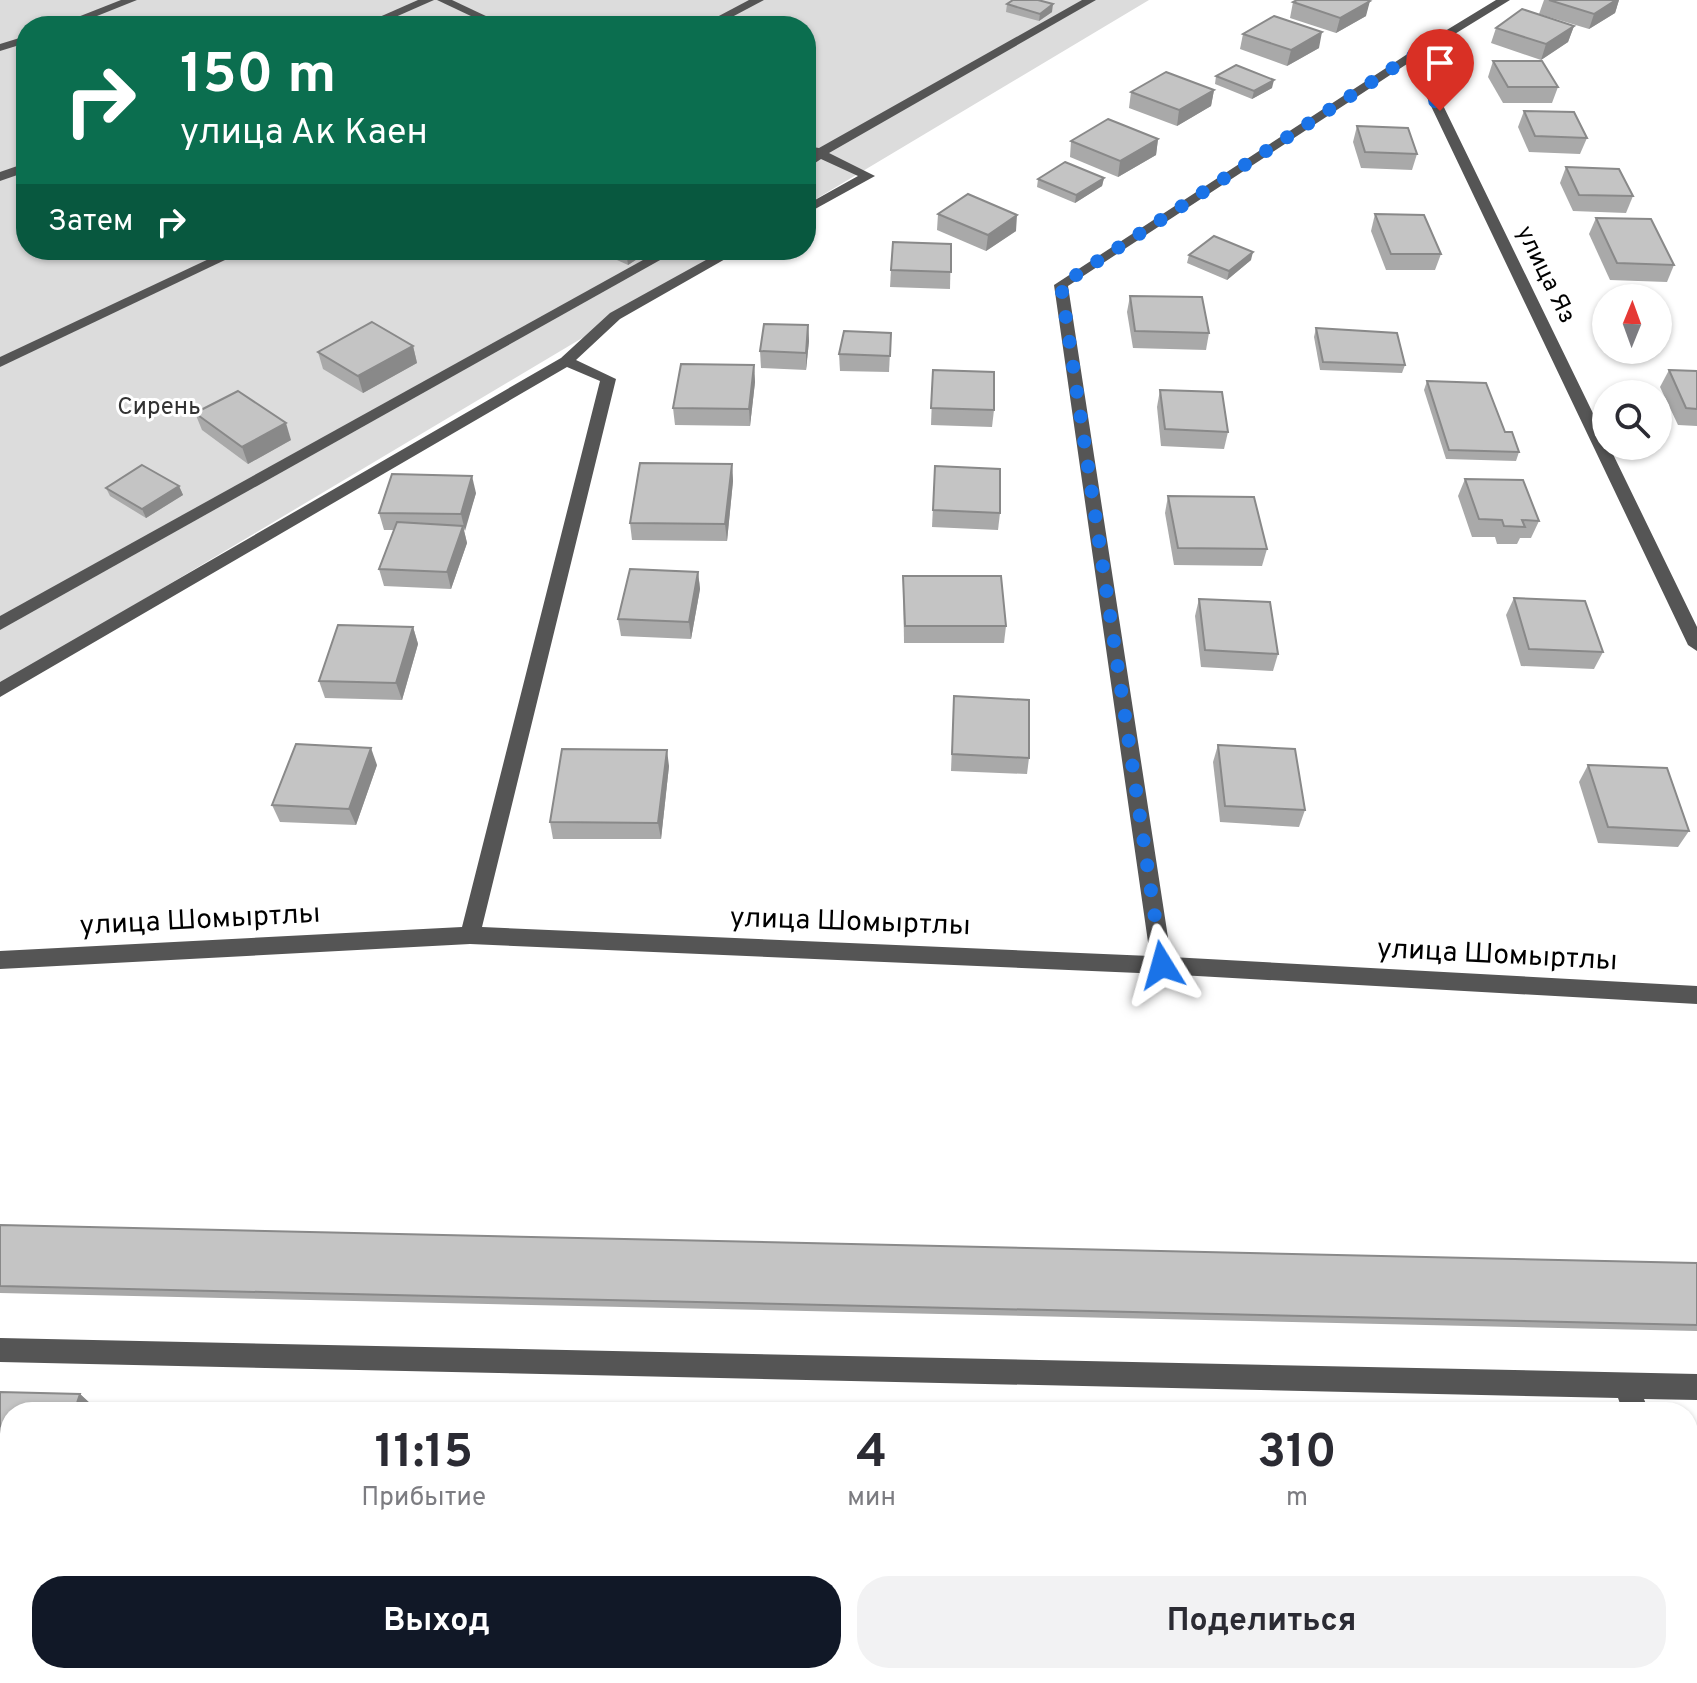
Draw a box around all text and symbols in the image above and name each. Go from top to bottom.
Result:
pin [1406,29,1474,111]
icon: arrive [1418,41,1462,85]
text: 150 m [180,42,336,112]
icon: right [48,48,152,152]
text: улица Ак Каен [180,111,428,157]
icon: right [149,200,193,244]
text: Затем [48,204,133,241]
street label: улица Яз [1509,221,1581,329]
north arrow [1592,284,1672,364]
map controls [1592,284,1672,460]
button: search [1592,380,1672,460]
park label: Сирень [117,393,201,423]
street label: улица Шомыртлы [79,897,321,945]
street label: улица Шомыртлы [729,901,971,945]
position arrow [1120,923,1204,1007]
street label: улица Шомыртлы [1376,932,1618,980]
text: 11:15 [374,1424,473,1484]
text: 4 [856,1424,887,1484]
text: 310 [1257,1424,1337,1484]
text: Прибытие [361,1482,486,1515]
text: мин [847,1482,896,1515]
text: m [1286,1482,1308,1515]
button: Выход [32,1576,841,1668]
button: Поделиться [857,1576,1666,1668]

